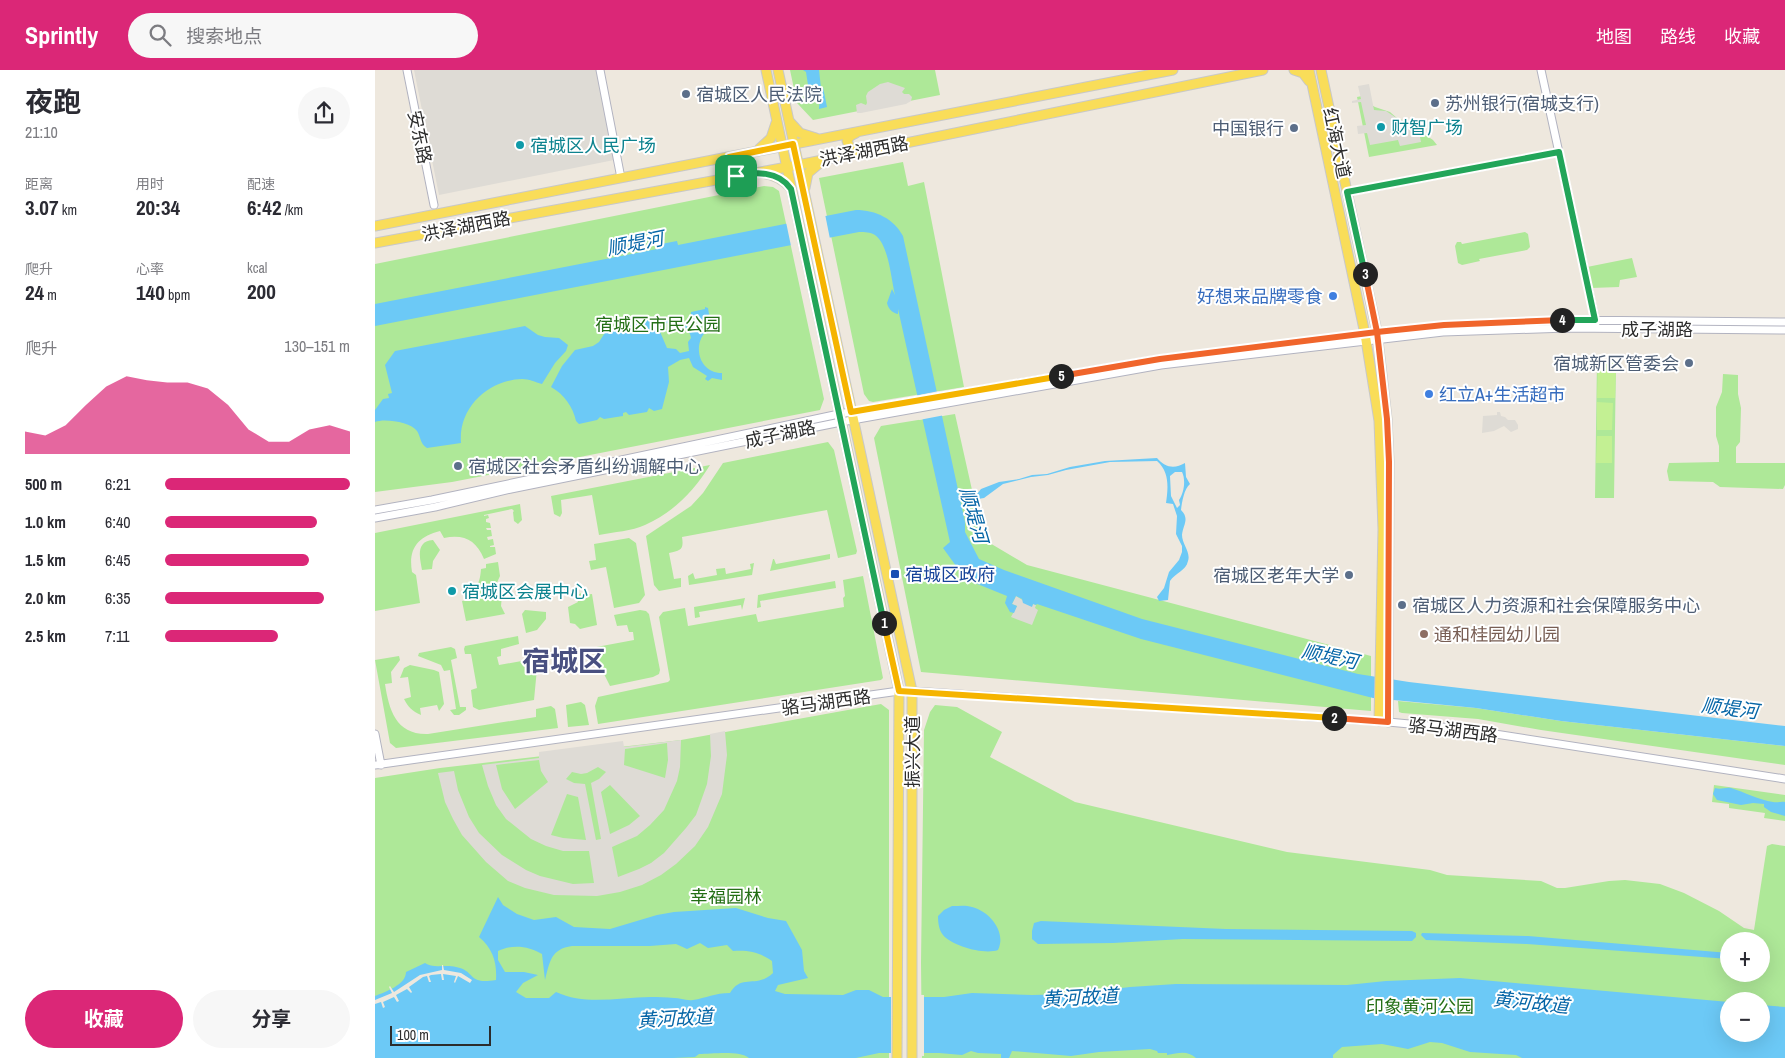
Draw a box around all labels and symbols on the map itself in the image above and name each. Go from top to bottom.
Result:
place label: 宿城区人民法院 [696,82,822,107]
marker: 宿城区人民法院 [680,88,692,100]
place label: 苏州银行(宿城支行) [1445,91,1599,116]
marker: 苏州银行(宿城支行) [1429,97,1441,109]
street label: 红海大道 [1317,105,1357,181]
street label: 安东路 [402,108,438,166]
place label: 财智广场 [1391,115,1463,140]
place label: 中国银行 [1212,116,1284,141]
marker: 财智广场 [1375,121,1387,133]
marker: 中国银行 [1288,122,1300,134]
street label: 洪泽湖西路 [817,130,911,172]
place label: 宿城区人民广场 [530,133,656,158]
marker: 宿城区人民广场 [514,139,526,151]
pin [715,155,757,197]
street label: 洪泽湖西路 [419,205,513,247]
water label: 顺堤河 [605,224,669,261]
pin: 3 [1353,262,1377,286]
place label: 好想来品牌零食 [1197,284,1323,309]
marker: 好想来品牌零食 [1327,290,1339,302]
pin: 4 [1549,308,1575,332]
park label: 宿城区市民公园 [595,312,721,337]
street label: 成子湖路 [1621,317,1693,342]
place label: 宿城新区管委会 [1553,351,1679,376]
marker: 宿城新区管委会 [1683,357,1695,369]
pin: 5 [1049,364,1073,388]
place label: 红立A+生活超市 [1439,382,1565,407]
marker: 红立A+生活超市 [1423,388,1435,400]
street label: 成子湖路 [742,414,818,454]
place label: 宿城区社会矛盾纠纷调解中心 [468,454,702,479]
marker: 宿城区社会矛盾纠纷调解中心 [452,460,464,472]
water label: 顺堤河 [954,484,995,550]
place label: 宿城区政府 [905,562,995,587]
place label: 宿城区老年大学 [1213,563,1339,588]
marker: 宿城区政府 [889,568,901,580]
marker: 宿城区老年大学 [1343,569,1355,581]
place label: 宿城区会展中心 [462,579,588,604]
marker: 宿城区会展中心 [446,585,458,597]
place label: 宿城区人力资源和社会保障服务中心 [1412,593,1700,618]
marker: 宿城区人力资源和社会保障服务中心 [1396,599,1408,611]
pin: 1 [871,610,897,636]
place label: 通和桂园幼儿园 [1434,622,1560,647]
marker: 通和桂园幼儿园 [1418,628,1430,640]
water label: 顺堤河 [1299,637,1364,675]
district label: 宿城区 [522,642,606,680]
street label: 骆马湖西路 [780,683,872,721]
water label: 顺堤河 [1700,692,1764,725]
pin: 2 [1321,706,1347,730]
street label: 骆马湖西路 [1407,712,1499,748]
street label: 振兴大道 [900,716,925,788]
park label: 幸福园林 [690,884,762,909]
water label: 黄河故道 [1041,982,1122,1012]
water label: 黄河故道 [1492,985,1573,1019]
park label: 印象黄河公园 [1366,994,1474,1019]
water label: 黄河故道 [636,1003,717,1033]
scale bar [390,1023,491,1046]

